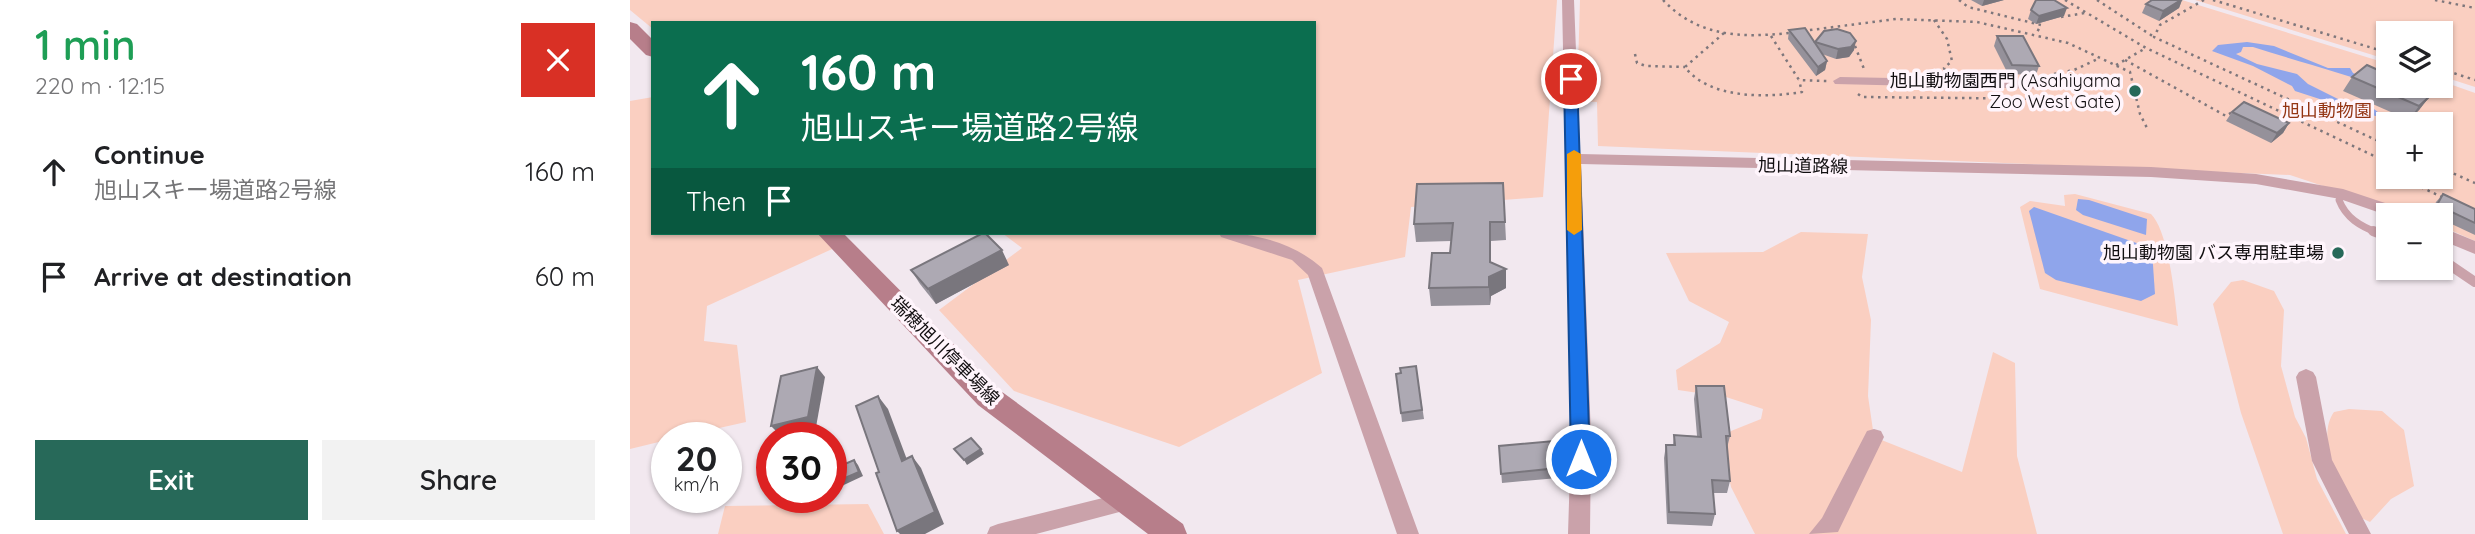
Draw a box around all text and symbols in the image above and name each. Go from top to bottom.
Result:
text: 1 min [35,18,136,71]
map controls [2376,21,2453,280]
button: layers [2376,21,2453,98]
button: close [521,23,595,97]
text: 160 m [801,41,936,102]
icon: ahead [686,49,777,140]
pin [1541,49,1601,109]
icon: arrive [1552,60,1590,98]
place label: 旭山動物園西門 (Asahiyama Zoo West Gate) [1890,69,2121,113]
text: 220 m · 12:15 [35,71,165,100]
marker: 旭山動物園西門 (Asahiyama Zoo West Gate) [2127,83,2143,99]
park label: 旭山動物園 [2282,99,2372,122]
text: 旭山スキー場道路2号線 [801,107,1139,147]
button: + [2376,112,2453,189]
text: Continue [94,138,205,171]
icon: ahead [35,153,73,191]
street label: 旭山道路線 [1758,153,1848,178]
text: 160 m [525,155,595,188]
text: 旭山スキー場道路2号線 [94,175,337,204]
icon: arrive [760,182,798,220]
text: Then [686,185,746,218]
button: − [2376,203,2453,280]
place label: 旭山動物園 バス専用駐車場 [2103,241,2324,264]
marker: 旭山動物園 バス専用駐車場 [2330,245,2346,261]
icon: arrive [35,258,73,296]
text: Arrive at destination [94,260,352,293]
text: 60 m [535,260,595,293]
street label: 瑞穂旭川停車場線 [886,292,1004,410]
speed limit sign: 30 [756,422,847,513]
position arrow [1544,422,1618,496]
text: 20 [676,436,717,480]
button: Exit [35,440,308,520]
button: Share [322,440,595,520]
text: km/h [674,473,719,496]

